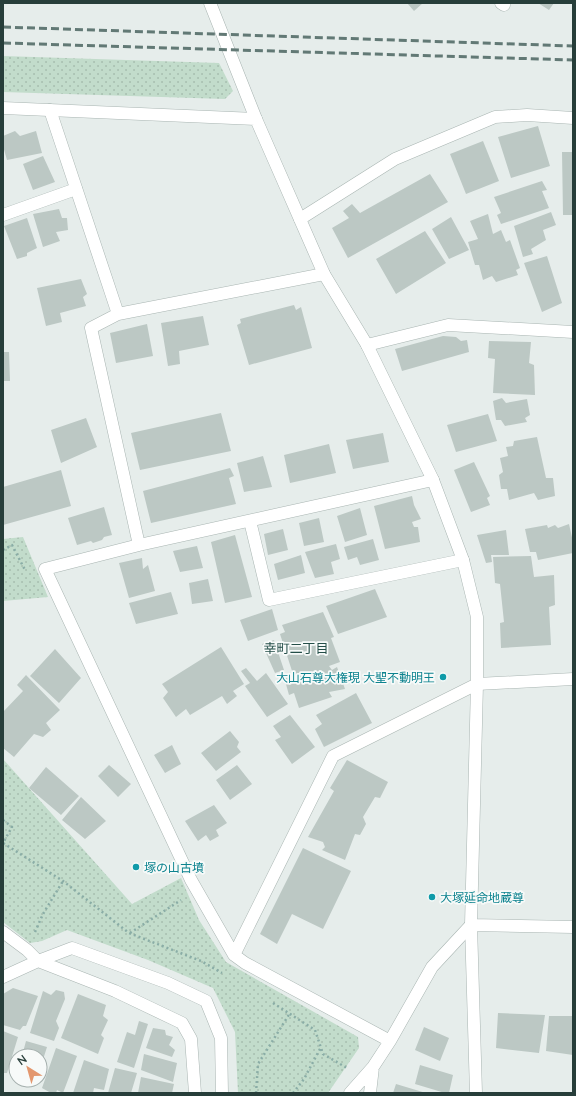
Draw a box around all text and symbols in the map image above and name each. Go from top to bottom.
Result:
district label: 幸町二丁目 [263,640,329,656]
place label: 大山石尊大権現 大聖不動明王 [276,670,435,685]
marker: 大山石尊大権現 大聖不動明王 [438,672,448,682]
place label: 塚の山古墳 [144,860,204,875]
marker: 塚の山古墳 [131,862,141,872]
place label: 大塚延命地蔵尊 [440,890,524,905]
marker: 大塚延命地蔵尊 [427,892,437,902]
north arrow [8,1048,48,1088]
text: N [14,1052,29,1067]

